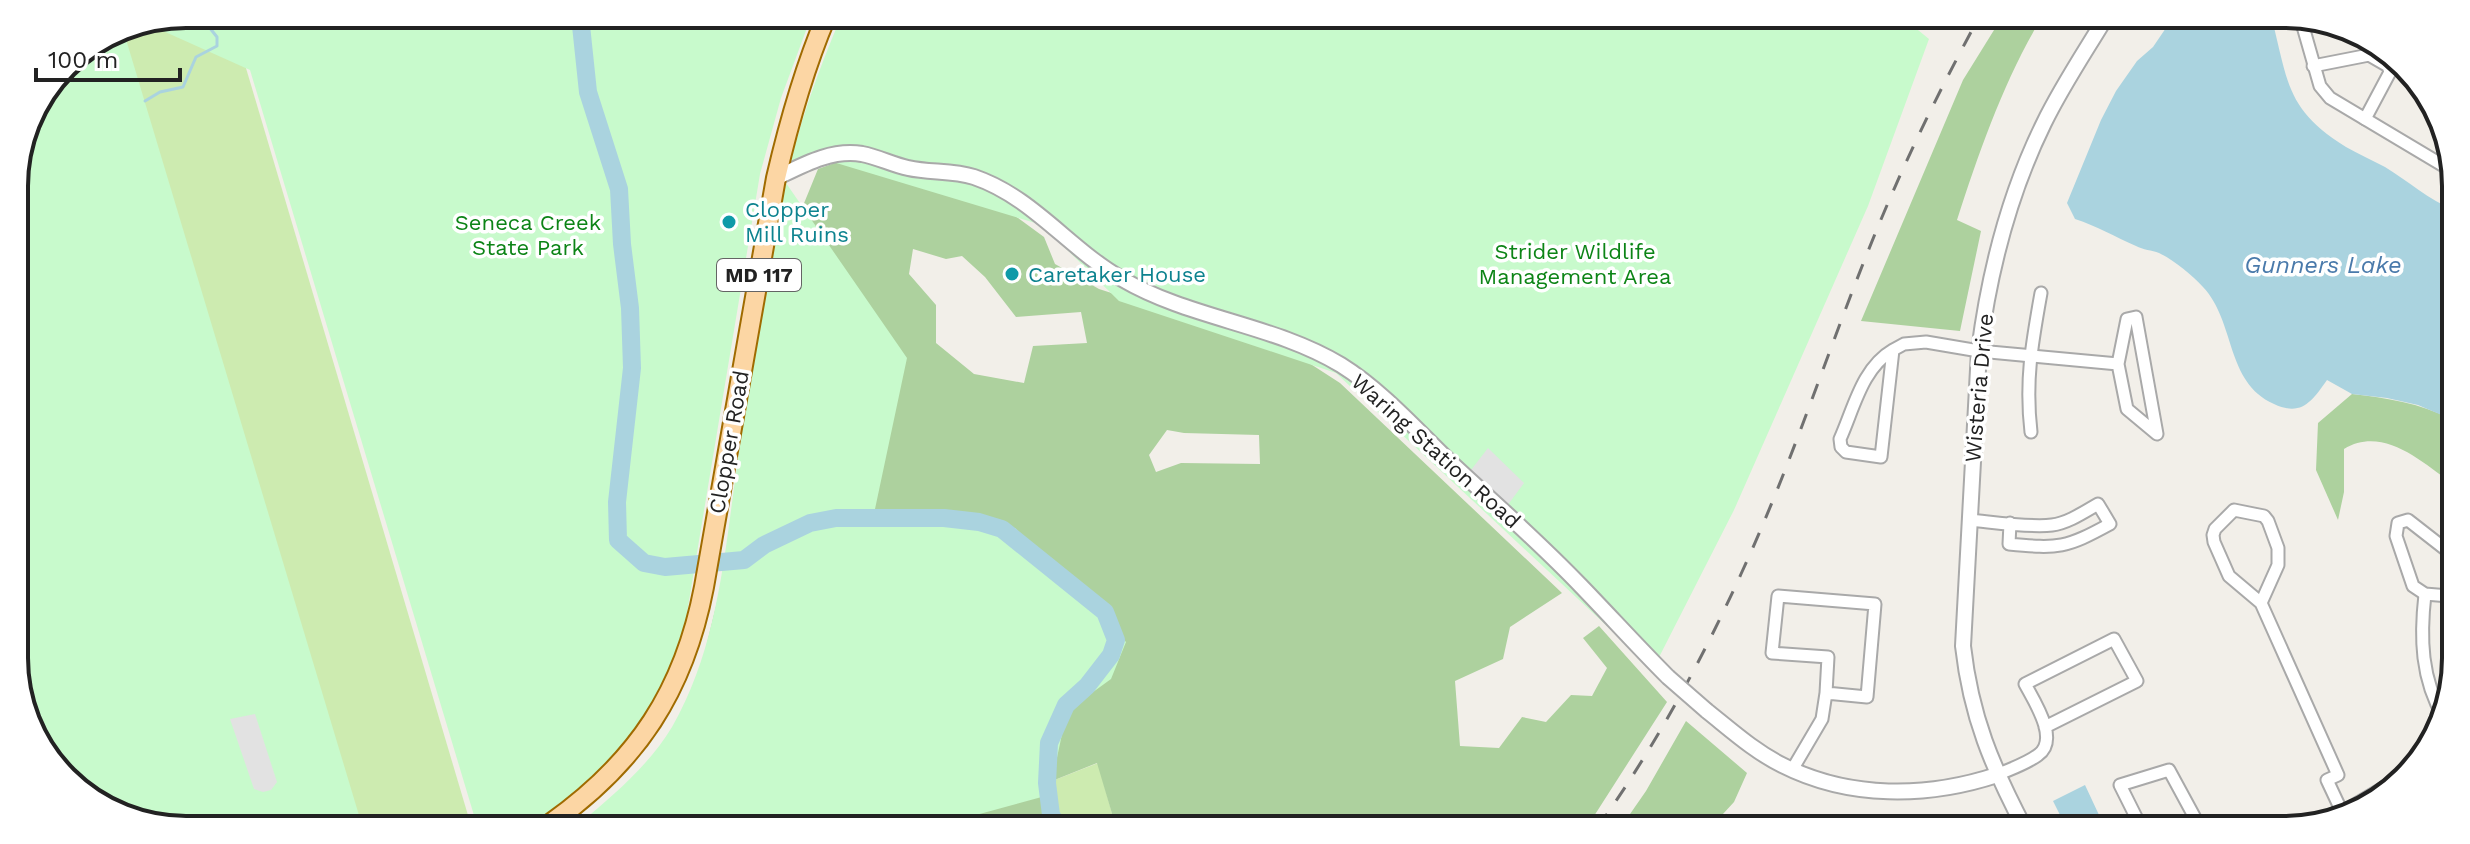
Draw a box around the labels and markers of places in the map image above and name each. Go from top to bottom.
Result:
place label: Clopper Mill Ruins [745,197,849,247]
marker: Clopper Mill Ruins [720,213,738,231]
place label: Caretaker House [1028,262,1206,287]
marker: Caretaker House [1003,265,1021,283]

